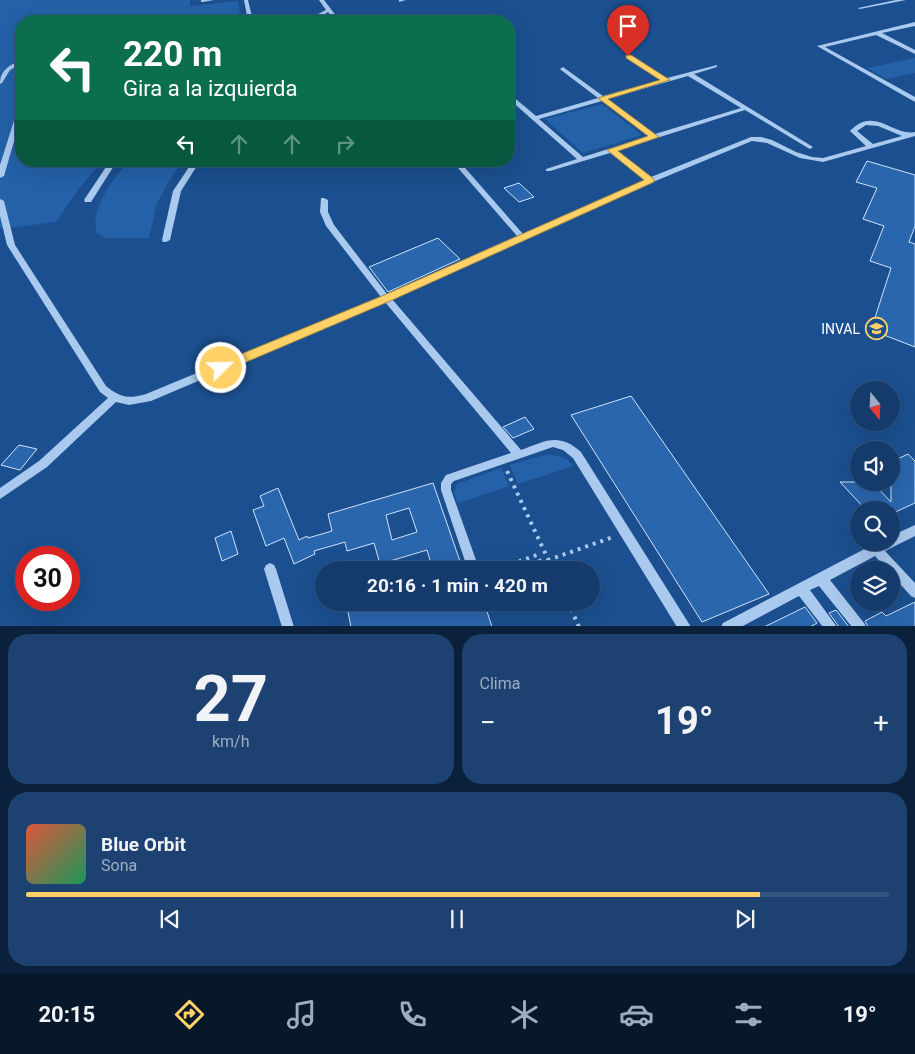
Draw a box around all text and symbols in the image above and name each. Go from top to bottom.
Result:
pin [607,5,649,56]
icon: arrive [614,12,642,40]
text: 220 m [123,34,222,75]
icon: left [40,35,105,100]
text: Gira a la izquierda [123,76,297,101]
icon: left [172,130,200,158]
icon: ahead [225,130,253,158]
icon: ahead [278,130,306,158]
icon: right [331,130,359,158]
school or university icon: INVAL [864,317,888,341]
place label: INVAL [821,321,860,337]
position arrow [194,341,246,393]
north arrow [850,381,900,431]
map controls [850,381,900,611]
button: sound [850,441,900,491]
button: search [850,501,900,551]
speed limit sign: 30 [15,546,80,611]
button: layers [850,561,900,611]
text: 20:16 · 1 min · 420 m [367,574,548,597]
text: 27 [193,661,268,737]
text: Clima [480,674,520,693]
text: 19° [655,699,714,743]
text: − [480,706,496,739]
text: + [873,706,889,739]
text: km/h [212,732,250,751]
text: Blue Orbit [101,833,186,856]
text: Sona [101,856,137,875]
icon: previous [156,905,184,933]
icon: pause [443,905,471,933]
icon: next [731,905,759,933]
icon: directions [172,997,207,1032]
icon: music [284,997,319,1032]
icon: phone [395,997,430,1032]
icon: climate [507,997,542,1032]
icon: car [619,997,654,1032]
icon: filters [731,997,766,1032]
text: 20:15 [38,1002,95,1027]
text: 19° [843,1002,876,1027]

